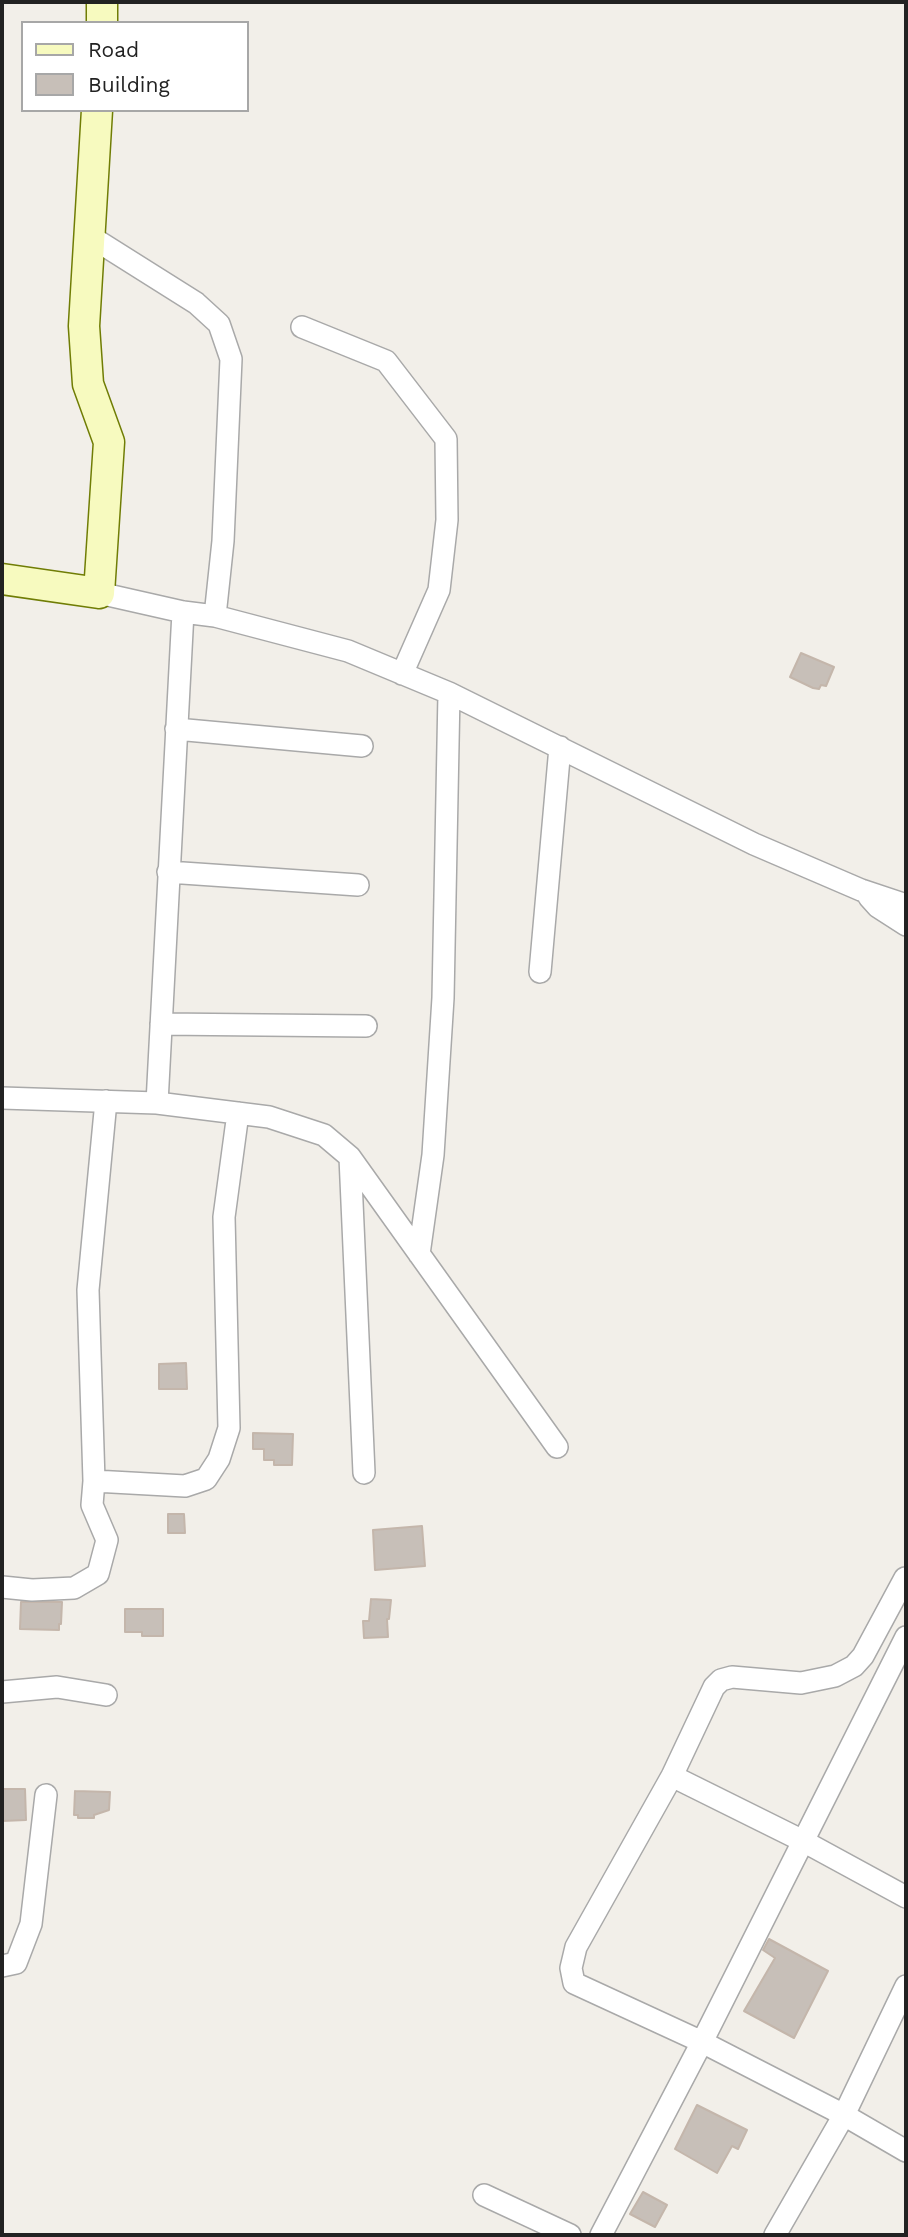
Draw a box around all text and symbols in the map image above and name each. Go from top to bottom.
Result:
legend [21,21,248,112]
text: Road [88,37,139,62]
text: Building [88,72,170,97]

